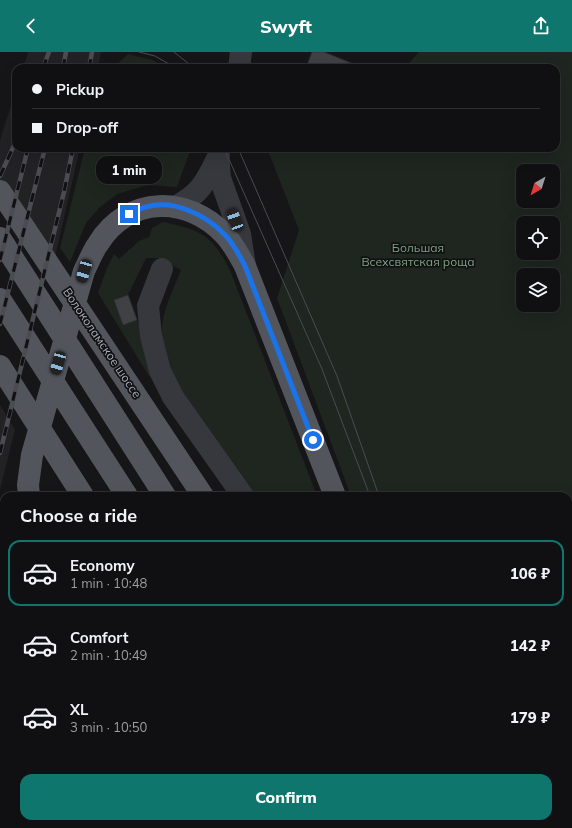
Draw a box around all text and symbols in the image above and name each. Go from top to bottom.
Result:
icon: back [20,15,42,37]
text: Swyft [260,15,312,38]
icon: share [530,15,552,37]
text: Pickup [56,80,104,99]
text: Drop-off [56,118,118,137]
callout: 1 min [96,156,162,184]
text: 1 min [112,162,146,178]
north arrow [516,164,560,208]
map controls [516,164,560,312]
route end [120,205,138,223]
car [225,207,245,233]
button: locate [516,216,560,260]
park label: Большая Всехсвятская роща [361,240,475,269]
car [75,258,93,284]
button: layers [516,268,560,312]
street label: Волоколамское шоссе [60,285,145,401]
car [49,350,67,376]
route start [304,431,322,449]
text: Choose a ride [20,504,137,527]
icon: car [22,555,58,591]
text: Economy [70,556,135,575]
text: 106 ₽ [510,564,550,583]
text: 1 min · 10:48 [70,575,147,591]
icon: car [22,627,58,663]
text: Comfort [70,628,128,647]
text: 142 ₽ [510,636,550,655]
text: 2 min · 10:49 [70,647,147,663]
icon: car [22,699,58,735]
text: XL [70,700,88,719]
text: 179 ₽ [510,708,550,727]
text: 3 min · 10:50 [70,719,147,735]
button: Confirm [20,774,552,820]

